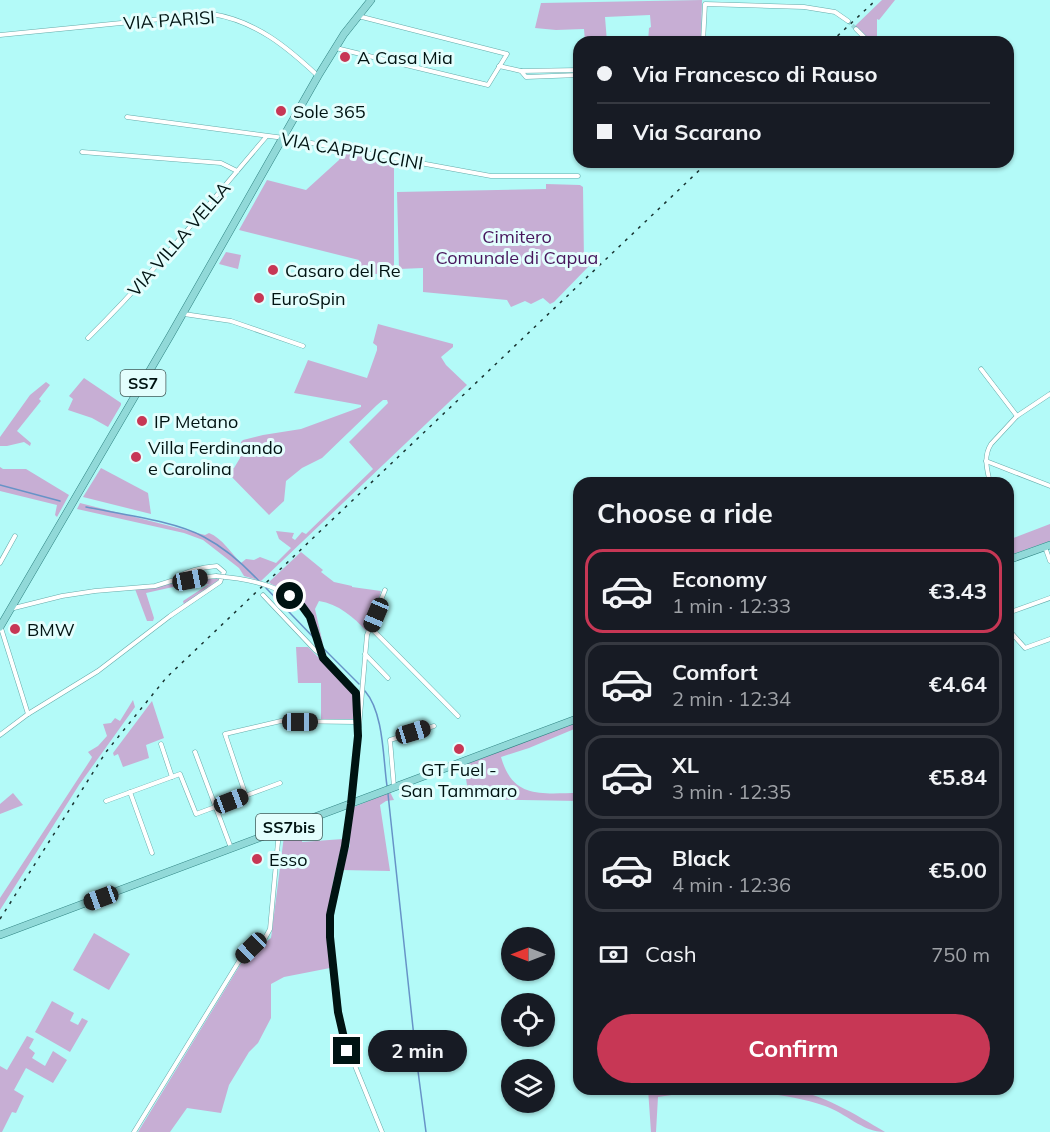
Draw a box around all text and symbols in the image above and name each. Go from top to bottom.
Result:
street label: VIA PARISI [122,5,216,35]
place label: A Casa Mia [357,46,453,69]
marker: A Casa Mia [338,50,352,64]
text: Via Francesco di Rauso [633,60,878,88]
place label: Sole 365 [293,100,366,123]
marker: Sole 365 [274,104,288,118]
text: Via Scarano [633,118,762,146]
street label: VIA CAPPUCCINI [279,127,425,175]
street label: VIA VILLA VELLA [123,177,235,301]
park label: Cimitero Comunale di Capua [436,225,598,269]
place label: Casaro del Re [285,259,401,282]
marker: Casaro del Re [266,263,280,277]
place label: EuroSpin [271,287,346,310]
marker: EuroSpin [252,291,266,305]
road number: SS7 [120,370,166,396]
place label: IP Metano [154,410,238,433]
marker: IP Metano [135,414,149,428]
place label: Villa Ferdinando e Carolina [148,436,283,480]
marker: Villa Ferdinando e Carolina [129,450,143,464]
text: Choose a ride [597,496,773,530]
icon: car [600,564,654,618]
text: Economy [672,565,767,593]
car [171,568,209,592]
text: €3.43 [929,577,987,605]
route start [276,582,303,609]
text: 1 min · 12:33 [672,593,791,618]
car [361,595,391,635]
place label: BMW [27,618,75,641]
marker: BMW [8,622,22,636]
icon: car [600,657,654,711]
text: Comfort [672,658,758,686]
text: €4.64 [929,670,987,698]
text: 2 min · 12:34 [672,686,791,711]
car [282,713,318,731]
car [393,718,433,746]
marker: GT Fuel - San Tammaro [452,742,466,756]
icon: car [600,750,654,804]
text: XL [672,751,699,779]
place label: GT Fuel - San Tammaro [401,758,517,802]
text: €5.84 [929,763,987,791]
text: 3 min · 12:35 [672,779,791,804]
car [211,786,251,816]
road number: SS7bis [256,814,322,840]
icon: car [600,843,654,897]
text: Black [672,844,730,872]
place label: Esso [269,848,308,871]
marker: Esso [250,852,264,866]
text: €5.00 [929,856,987,884]
text: 4 min · 12:36 [672,872,791,897]
car [81,883,121,913]
north arrow [501,927,555,981]
map controls [501,927,555,1113]
car [232,929,270,967]
icon: cash [597,938,630,971]
text: Cash [645,940,697,968]
text: 750 m [931,942,990,967]
button: locate [501,993,555,1047]
button: Confirm [597,1014,990,1083]
callout: 2 min [368,1030,467,1072]
route end [333,1037,360,1064]
text: 2 min [391,1038,444,1063]
button: layers [501,1059,555,1113]

